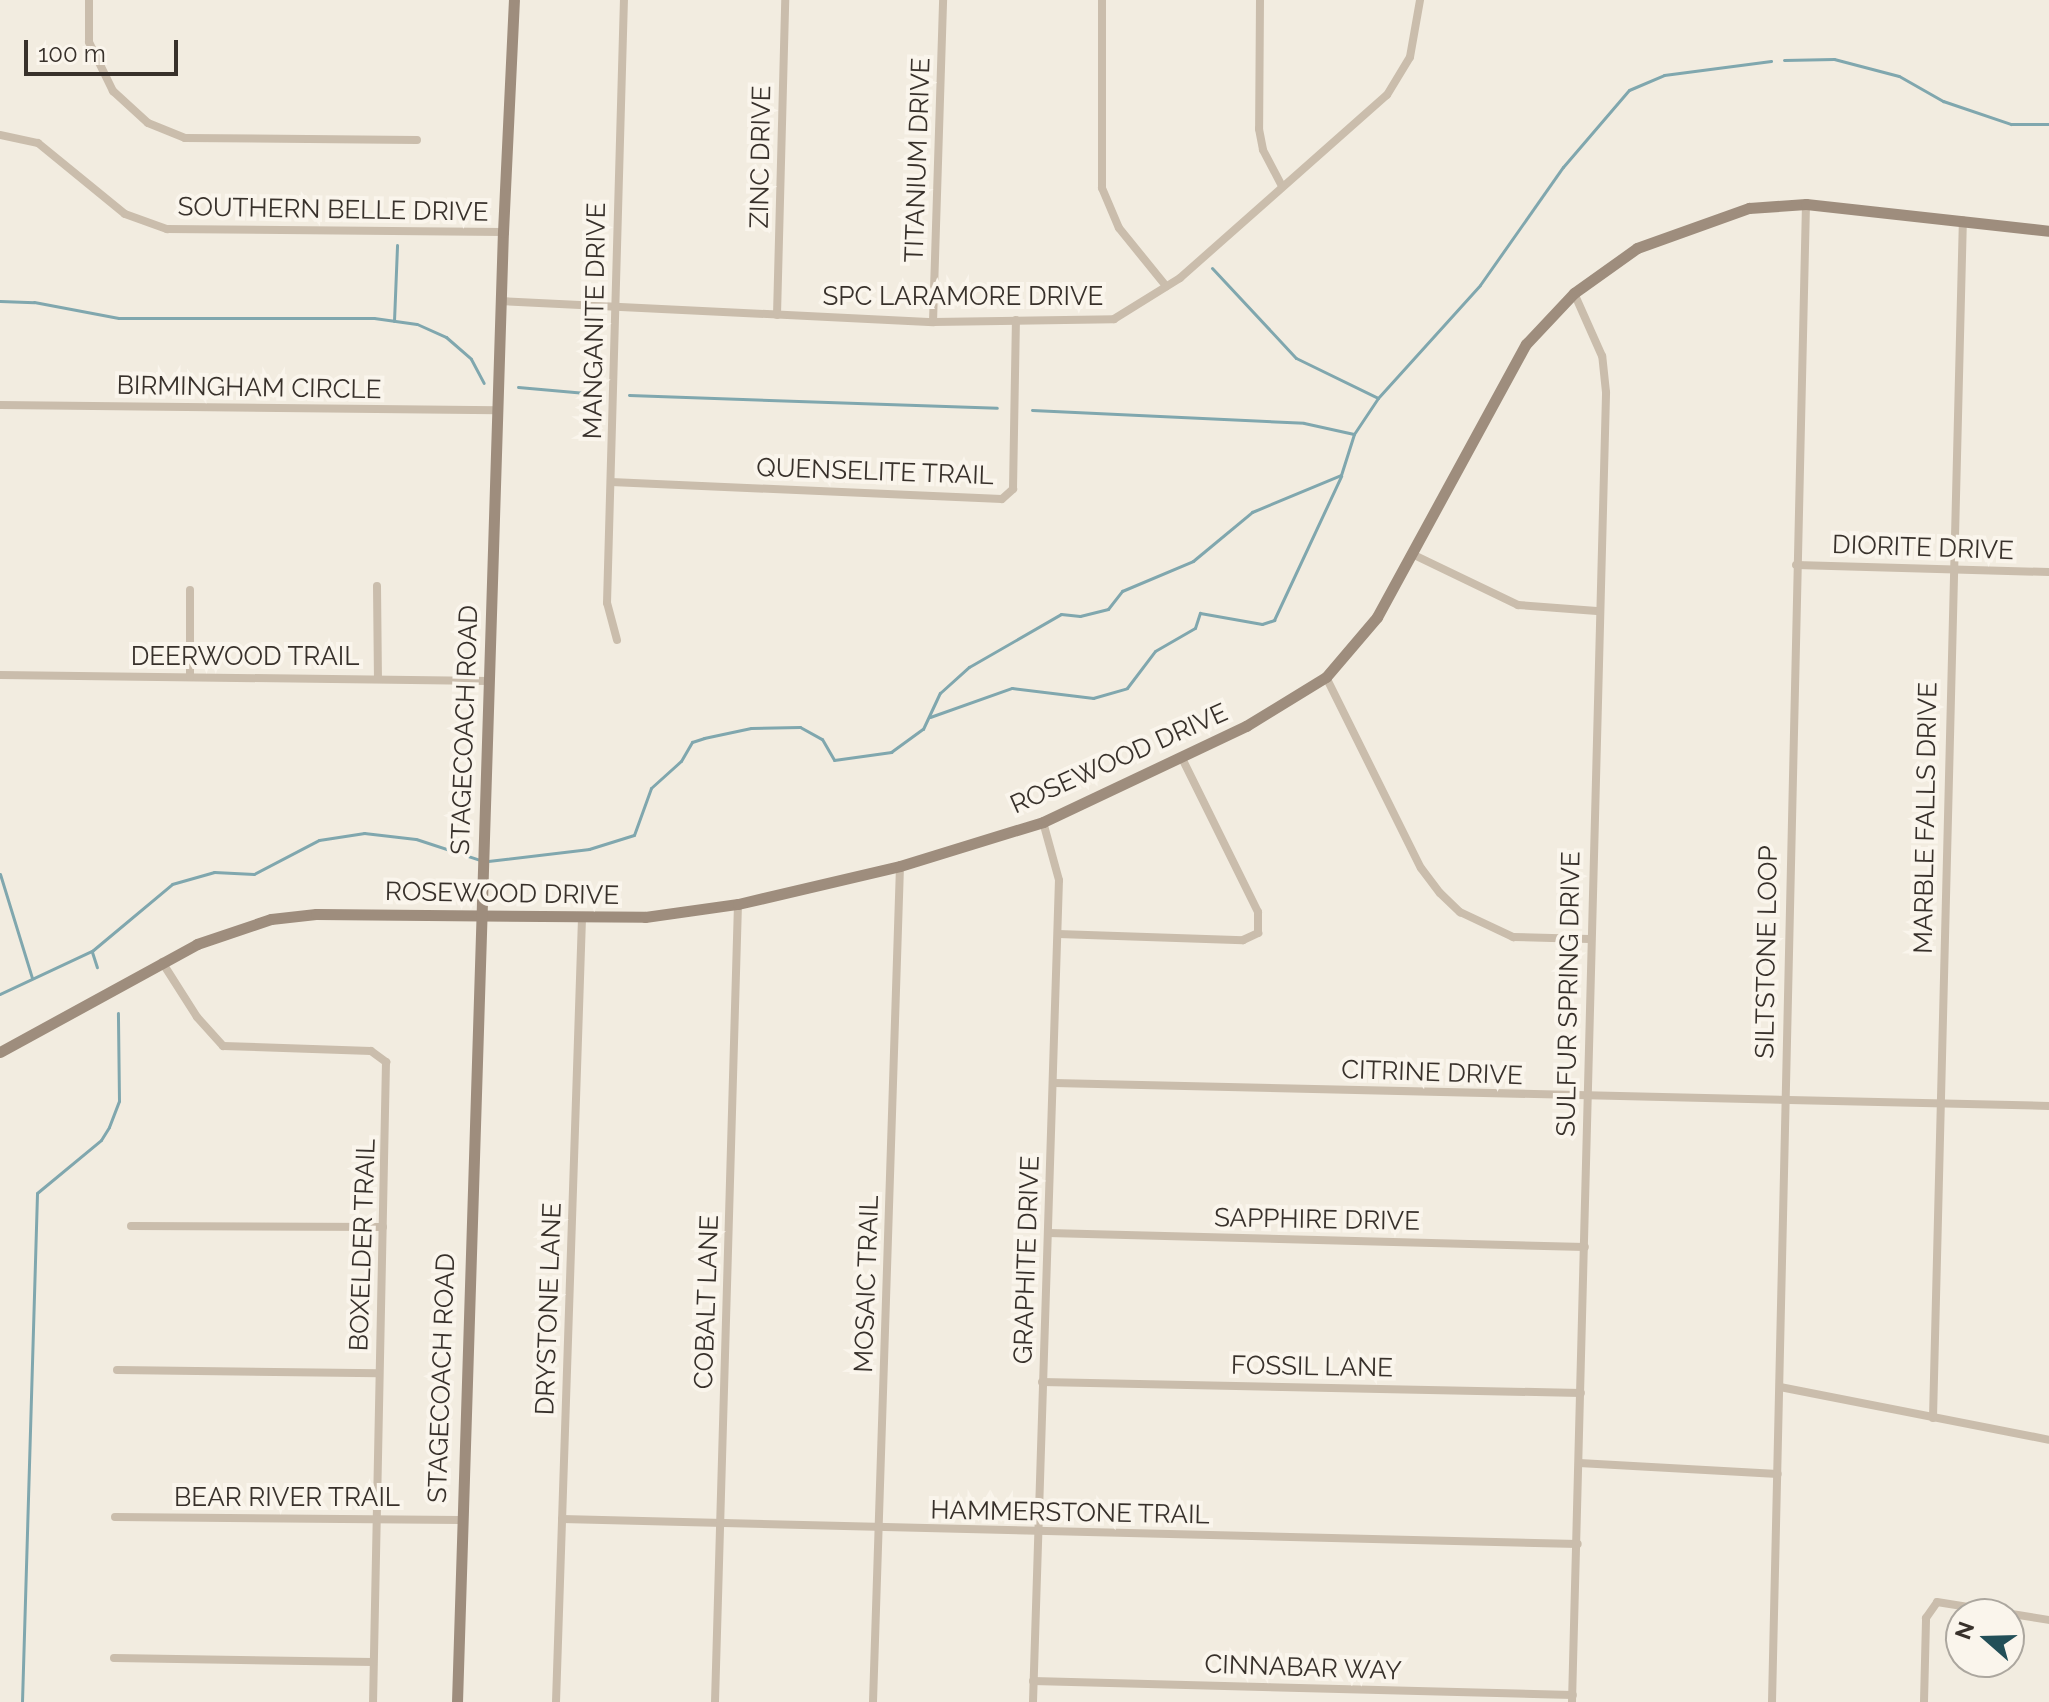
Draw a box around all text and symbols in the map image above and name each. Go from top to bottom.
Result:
scale bar [28,24,182,74]
text: 100 m [38,39,106,68]
street label: TITANIUM DRIVE [899,57,937,263]
street label: ZINC DRIVE [744,85,778,229]
street label: SOUTHERN BELLE DRIVE [177,192,489,228]
street label: MANGANITE DRIVE [577,202,613,440]
street label: SPC LARAMORE DRIVE [823,281,1103,313]
street label: BIRMINGHAM CIRCLE [116,370,382,406]
street label: QUENSELITE TRAIL [755,452,995,492]
street label: DIORITE DRIVE [1832,529,2014,567]
street label: STAGECOACH ROAD [445,605,485,855]
street label: DEERWOOD TRAIL [130,641,360,673]
street label: MARBLE FALLS DRIVE [1908,682,1944,954]
street label: ROSEWOOD DRIVE [1006,697,1232,821]
street label: SILTSTONE LOOP [1750,845,1784,1059]
street label: SULFUR SPRING DRIVE [1551,851,1587,1137]
street label: ROSEWOOD DRIVE [385,876,619,912]
street label: CITRINE DRIVE [1341,1054,1523,1092]
street label: BOXELDER TRAIL [344,1138,382,1352]
street label: GRAPHITE DRIVE [1008,1155,1046,1365]
street label: MOSAIC TRAIL [848,1194,886,1374]
street label: DRYSTONE LANE [530,1202,568,1416]
street label: SAPPHIRE DRIVE [1214,1203,1420,1237]
street label: COBALT LANE [688,1214,726,1390]
street label: STAGECOACH ROAD [422,1253,462,1503]
street label: FOSSIL LANE [1230,1350,1394,1384]
street label: BEAR RIVER TRAIL [174,1482,400,1514]
street label: HAMMERSTONE TRAIL [930,1495,1210,1531]
north arrow [1945,1598,2025,1678]
text: N [1949,1618,1979,1643]
street label: CINNABAR WAY [1203,1649,1403,1687]

